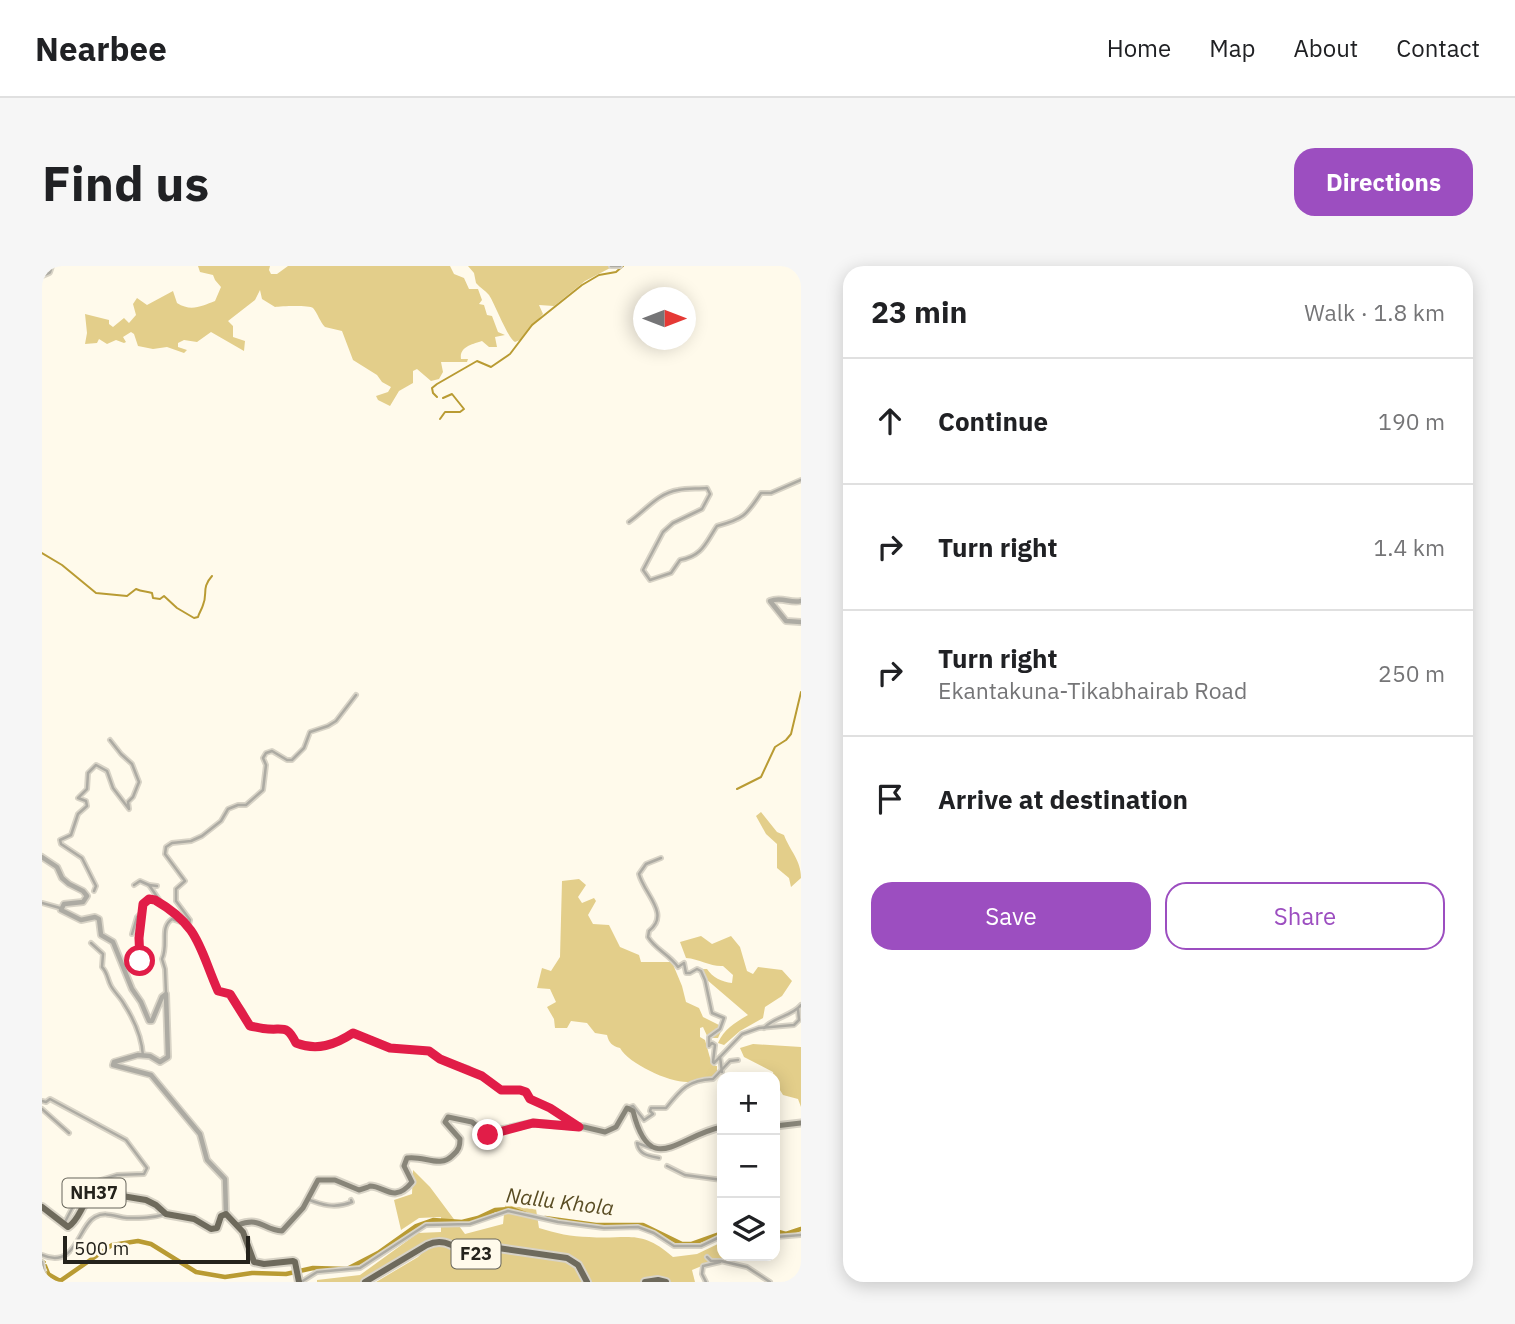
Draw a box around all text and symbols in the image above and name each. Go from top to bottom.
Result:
text: Nearbee [35,27,167,70]
text: Home [1107,32,1171,64]
text: Map [1209,32,1255,64]
text: About [1293,32,1358,64]
text: Contact [1396,32,1480,64]
button: Directions [1294,148,1473,216]
text: Find us [42,151,209,214]
north arrow [633,287,696,350]
text: 23 min [871,292,967,331]
text: Walk · 1.8 km [1304,297,1445,327]
icon: ahead [871,402,909,440]
text: Continue [938,404,1048,438]
text: 190 m [1378,406,1445,436]
icon: right [871,528,909,566]
text: Turn right [938,530,1057,564]
text: 1.4 km [1374,532,1445,562]
text: Turn right [938,641,1057,675]
icon: right [871,654,909,692]
text: 250 m [1378,658,1445,688]
text: Ekantakuna-Tikabhairab Road [938,675,1247,705]
icon: arrive [871,780,909,818]
text: Arrive at destination [938,782,1188,816]
button: Save [871,882,1151,950]
button: Share [1165,882,1445,950]
route start [124,945,155,976]
map controls [717,1072,780,1261]
button: + [717,1072,780,1135]
route end [472,1119,503,1150]
button: − [717,1135,780,1198]
road number: NH37 [62,1178,126,1208]
water label: Nallu Khola [505,1181,616,1222]
button: layers [717,1198,780,1261]
scale bar [63,1233,250,1265]
text: 500 m [74,1236,129,1260]
road number: F23 [452,1239,500,1268]

